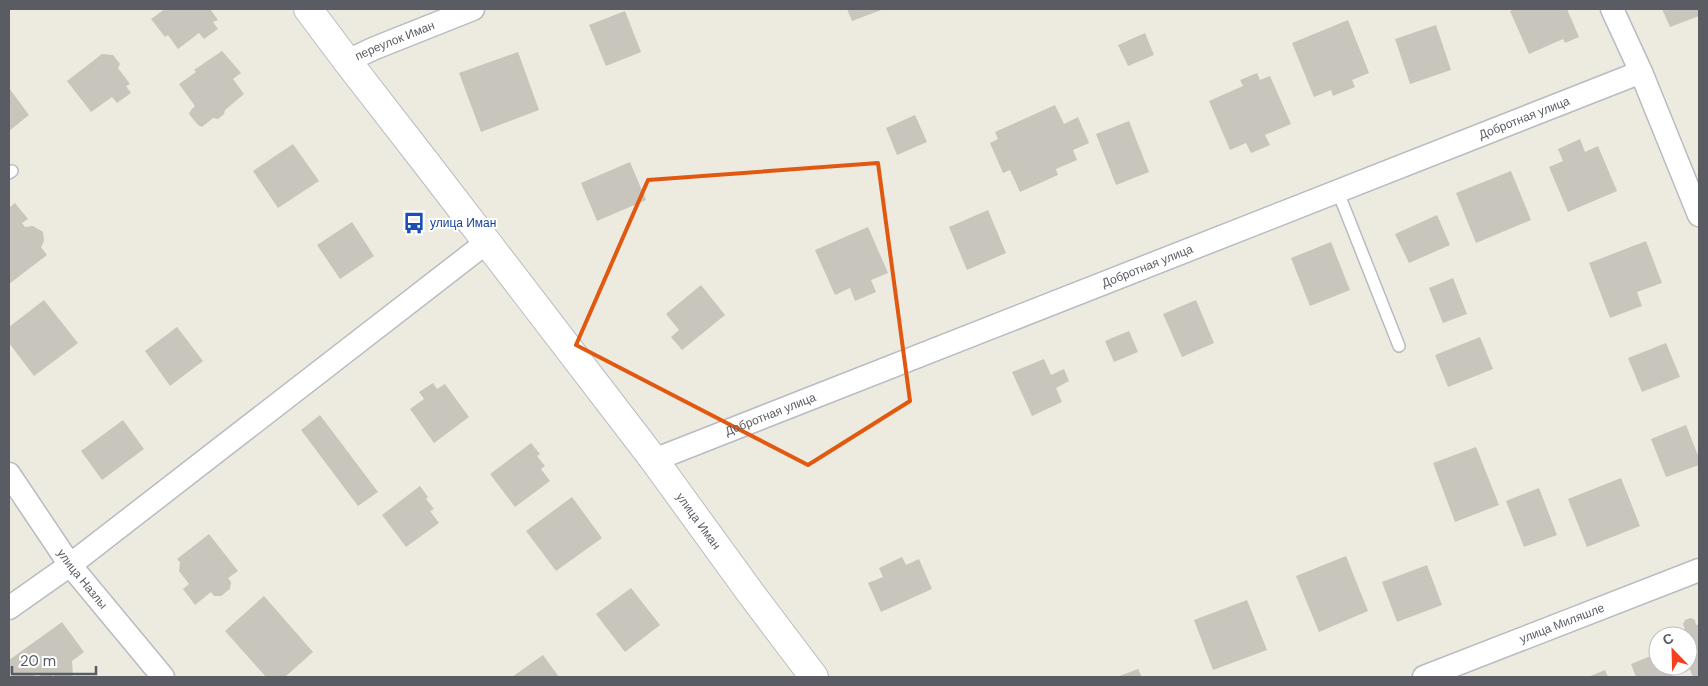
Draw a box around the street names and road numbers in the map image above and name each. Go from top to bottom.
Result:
street label: переулок Иман [352,17,437,64]
street label: Добротная улица [1476,93,1572,143]
street label: Добротная улица [1099,241,1195,291]
street label: Добротная улица [723,389,818,439]
street label: улица Иман [672,490,724,553]
street label: улица Назлы [53,546,111,612]
street label: улица Миляшле [1517,599,1607,647]

